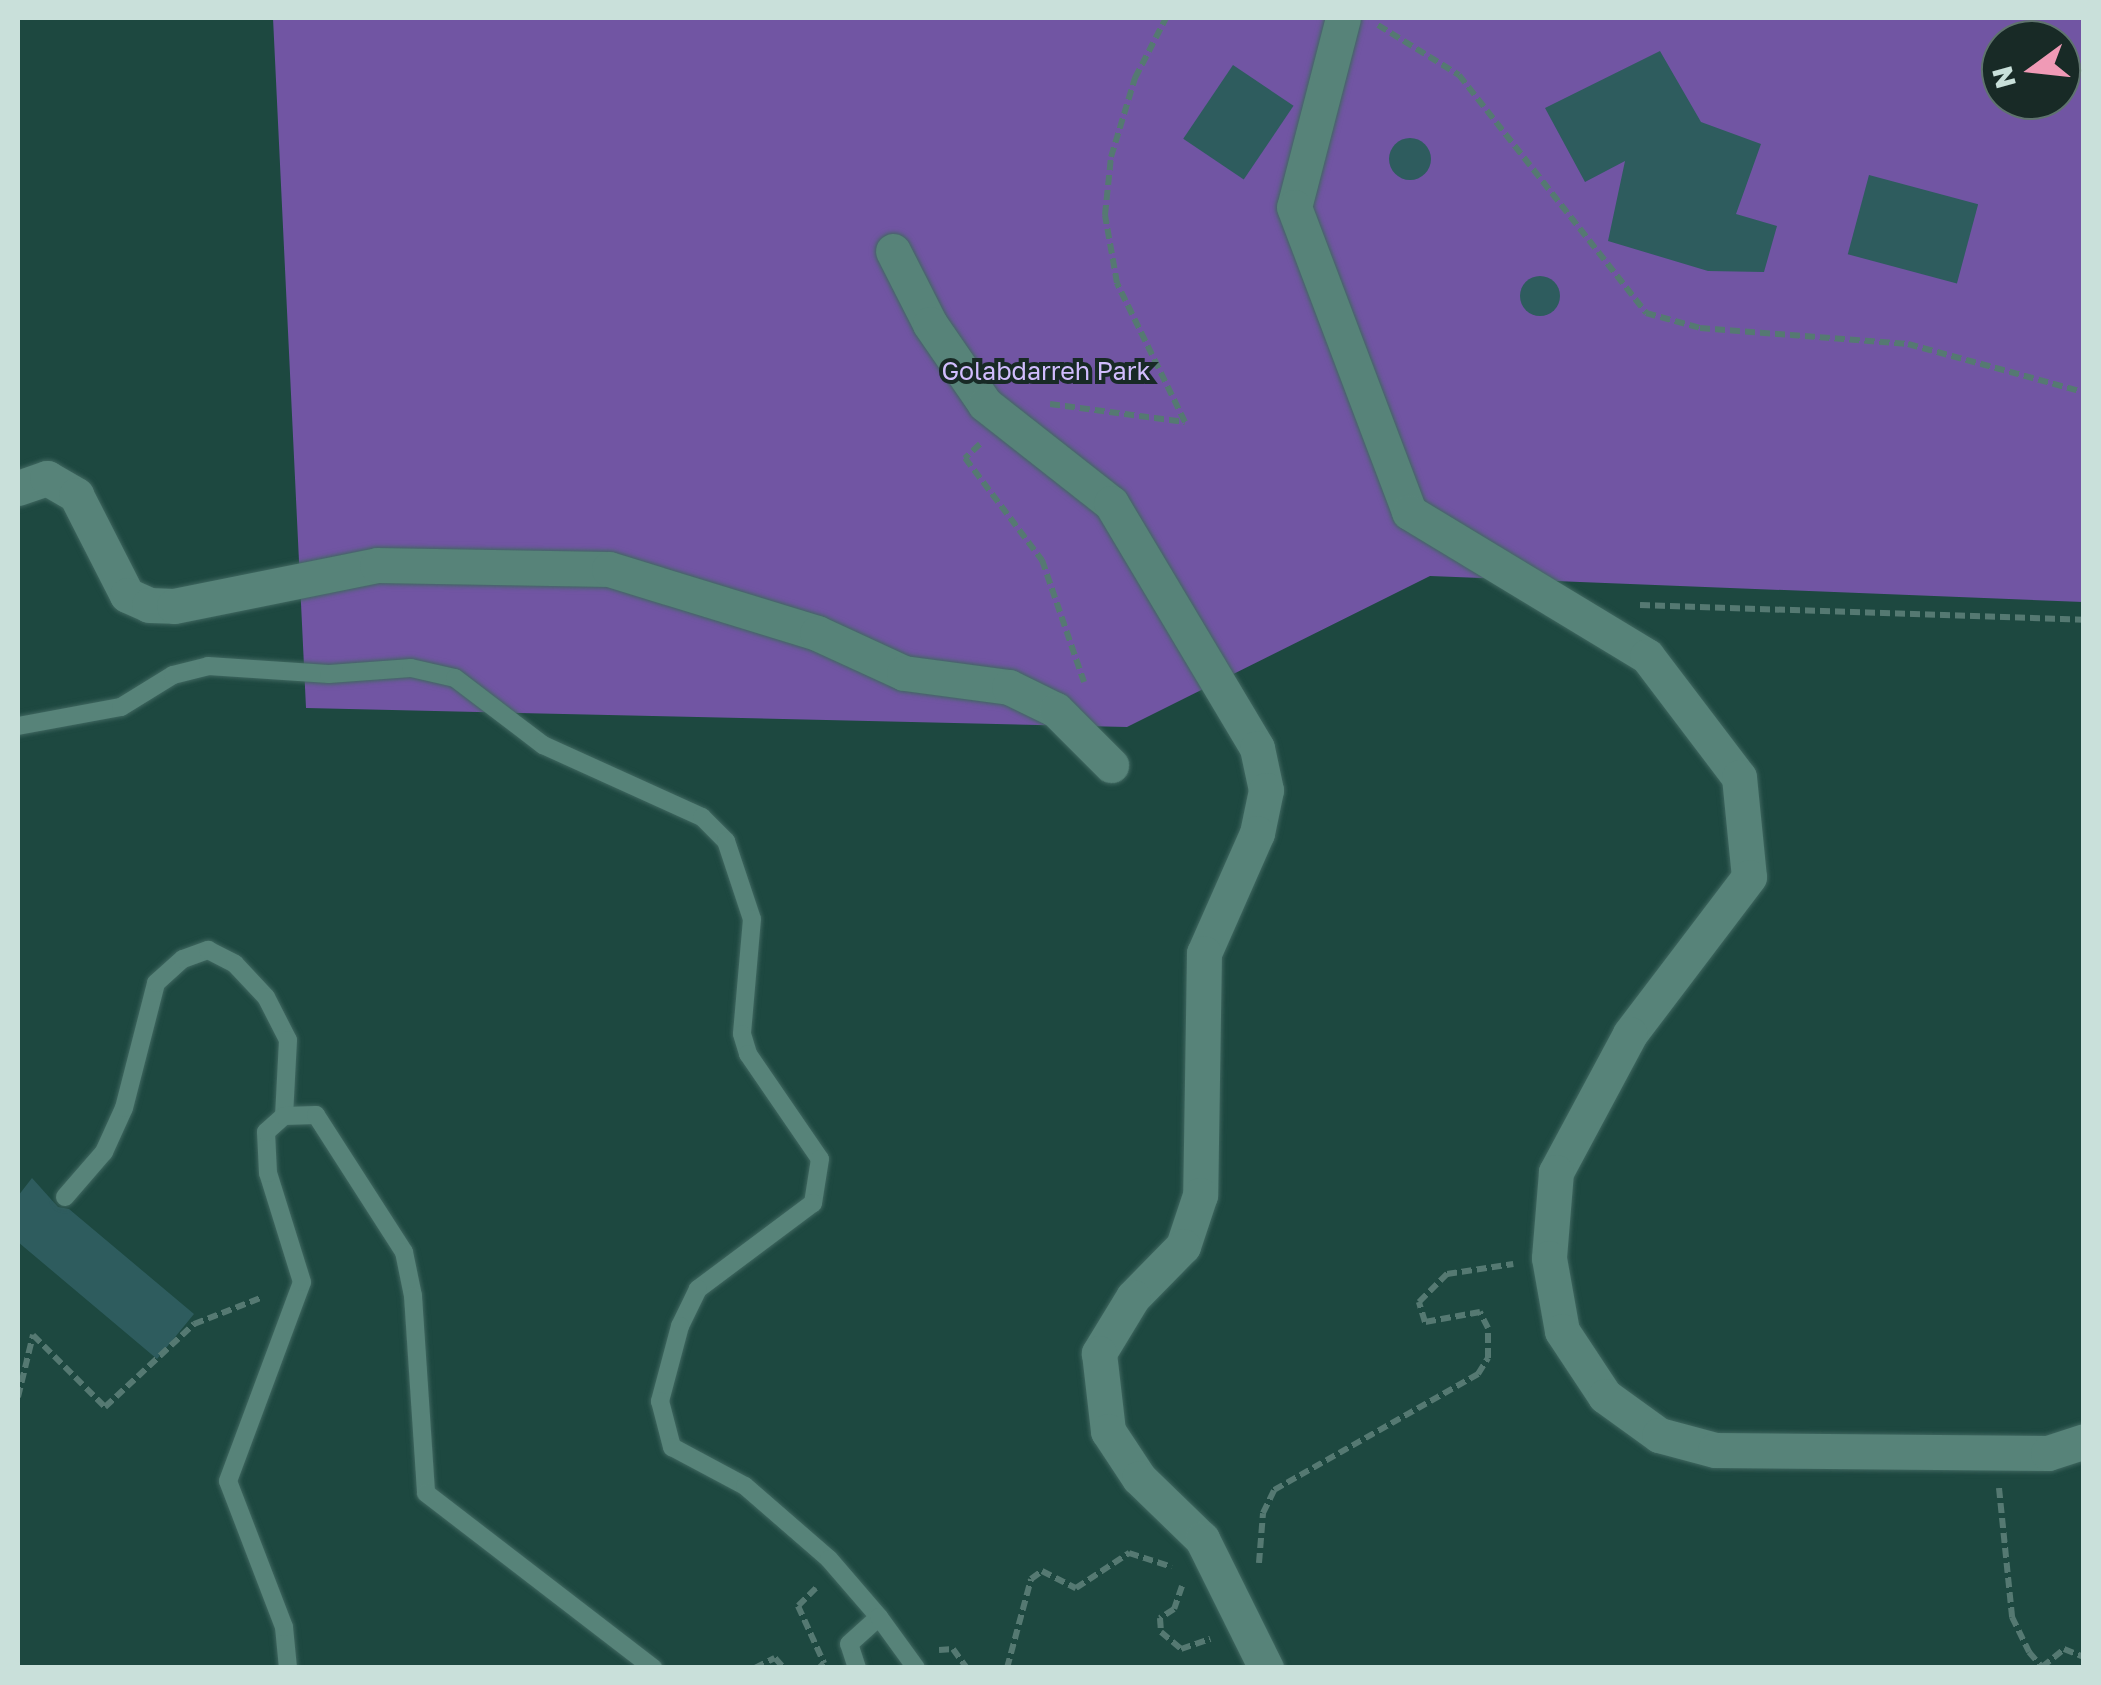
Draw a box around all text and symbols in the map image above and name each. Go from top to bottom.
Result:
north arrow [1981,20,2081,120]
text: N [1985,63,2022,92]
park label: Golabdarreh Park [941,356,1151,386]

